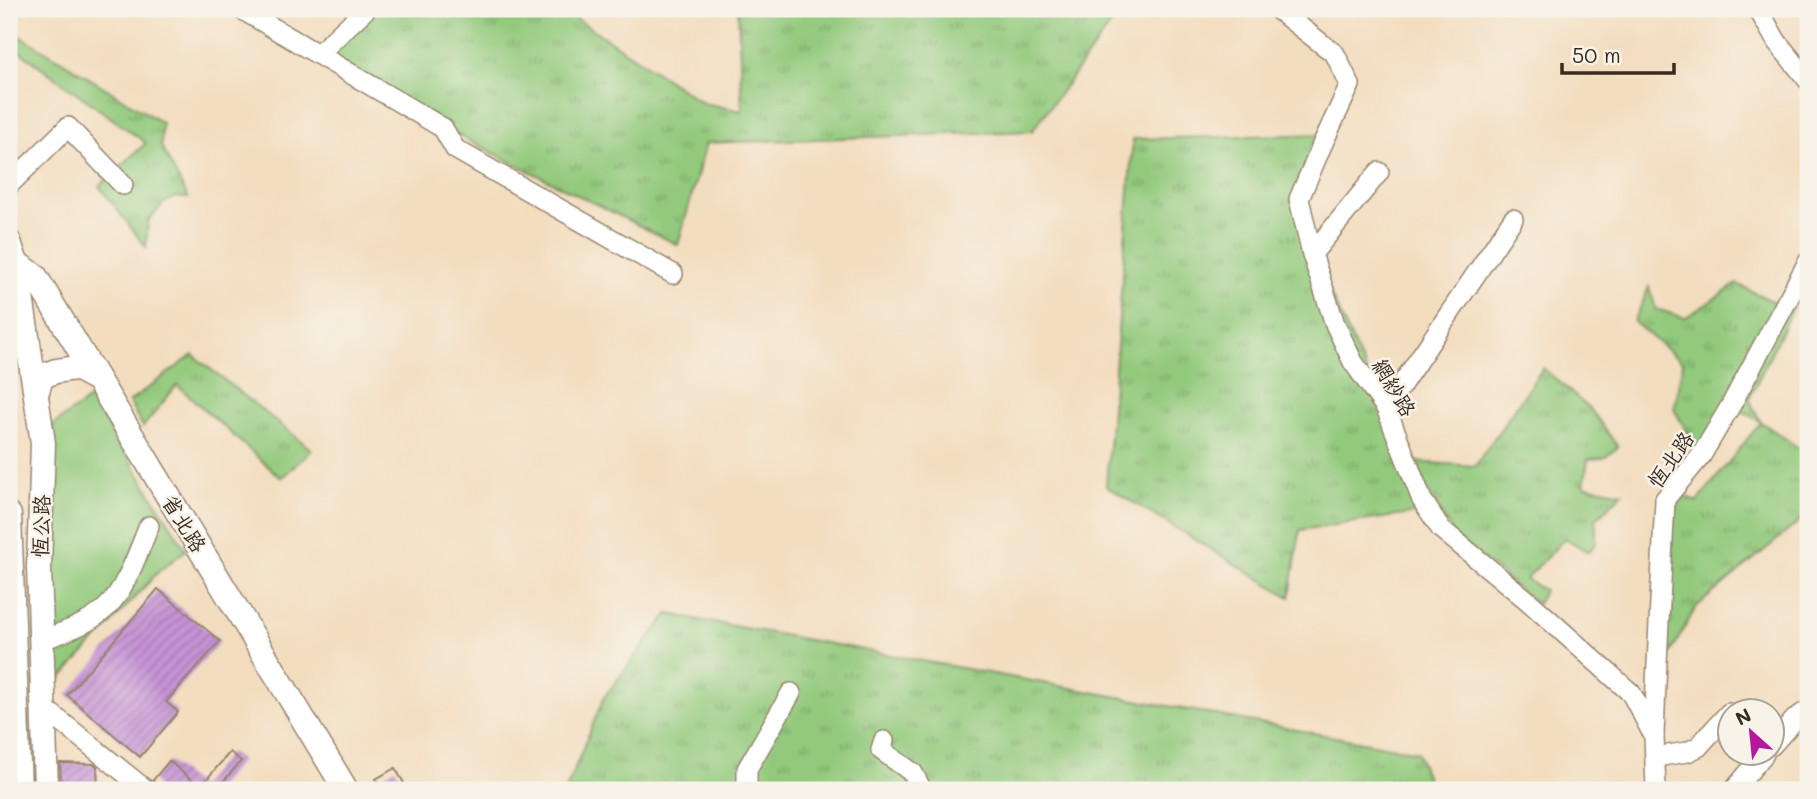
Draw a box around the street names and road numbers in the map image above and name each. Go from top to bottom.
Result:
street label: 網紗路 [1367,353,1423,421]
street label: 恆北路 [1641,425,1699,493]
street label: 省北路 [157,489,213,557]
street label: 恆公路 [25,494,55,558]

